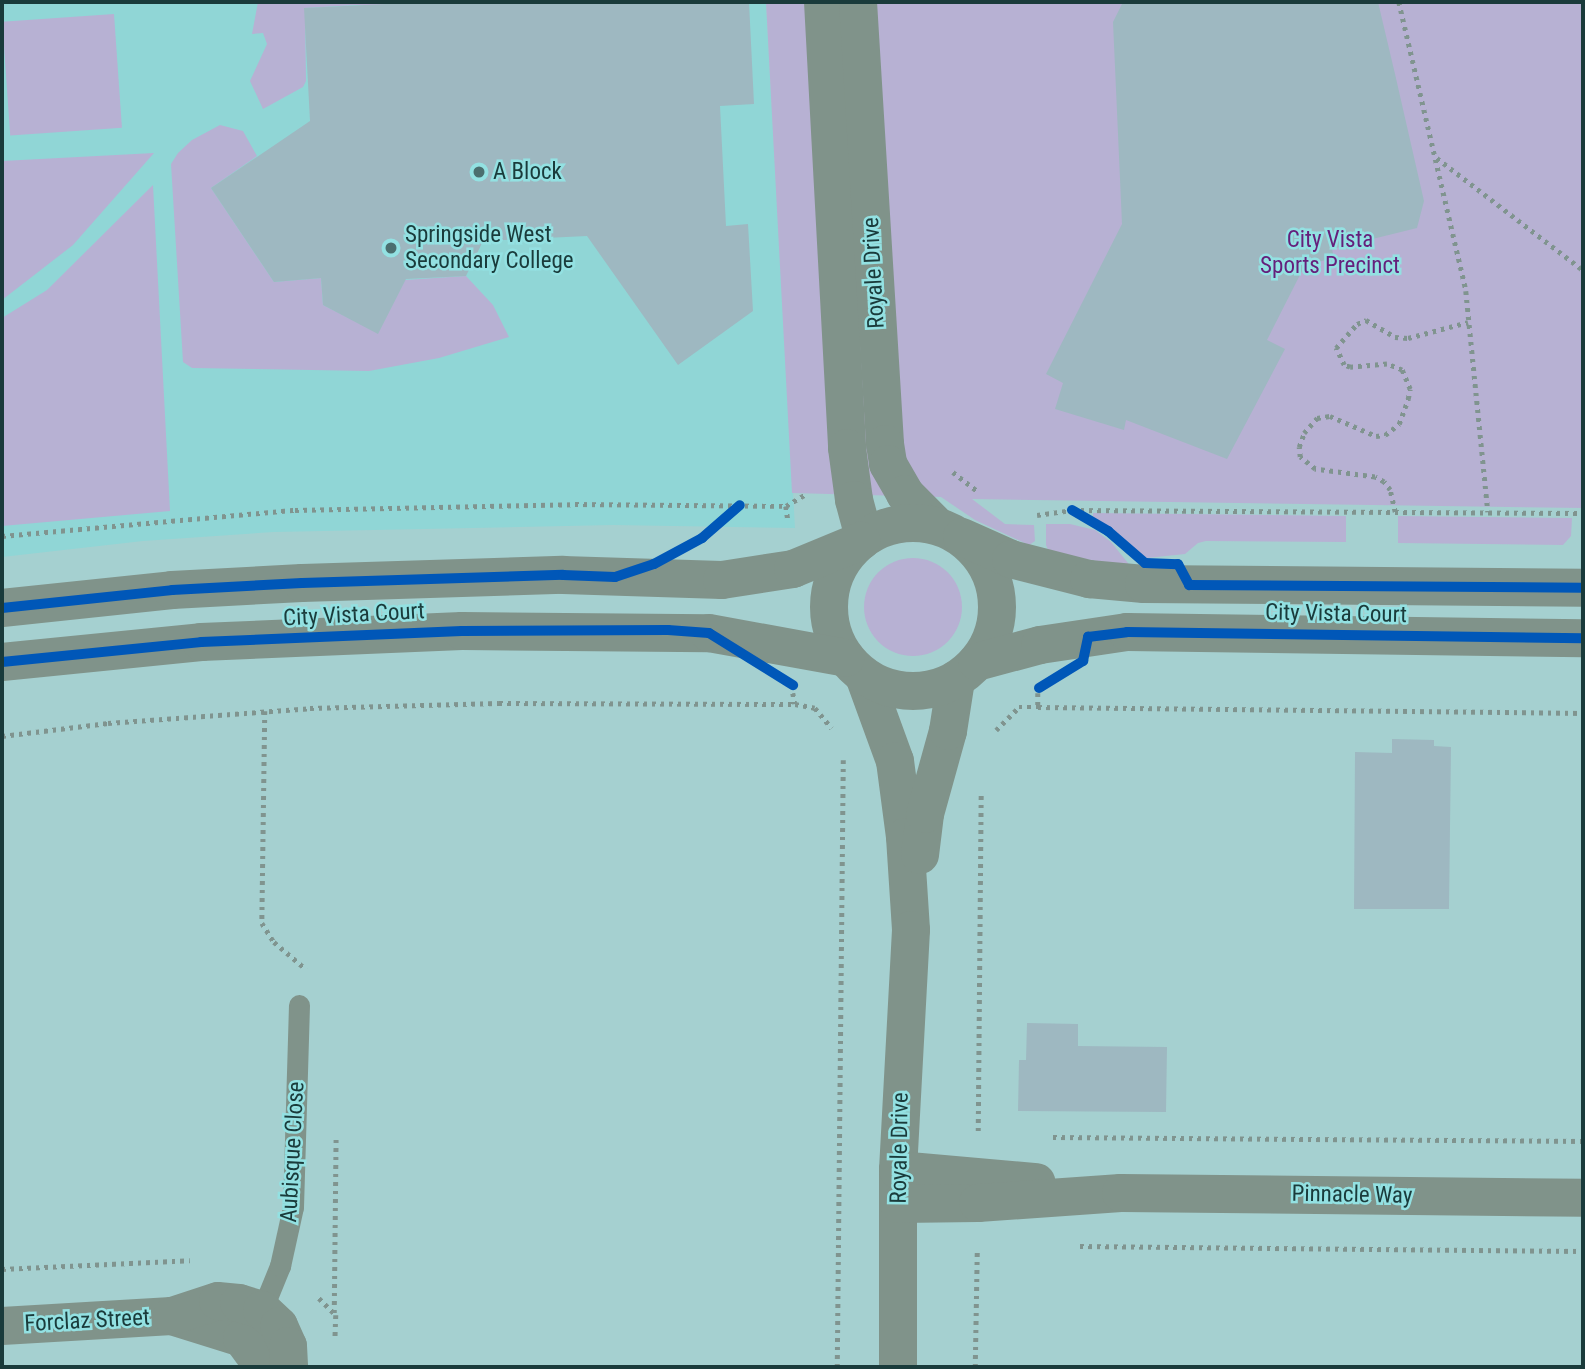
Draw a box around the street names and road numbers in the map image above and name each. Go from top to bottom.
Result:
street label: Royale Drive [857,217,891,329]
street label: City Vista Court [282,598,426,632]
street label: City Vista Court [1265,599,1407,629]
street label: Aubisque Close [276,1081,310,1223]
street label: Royale Drive [885,1092,915,1204]
street label: Pinnacle Way [1291,1180,1413,1210]
street label: Forclaz Street [24,1304,150,1338]

